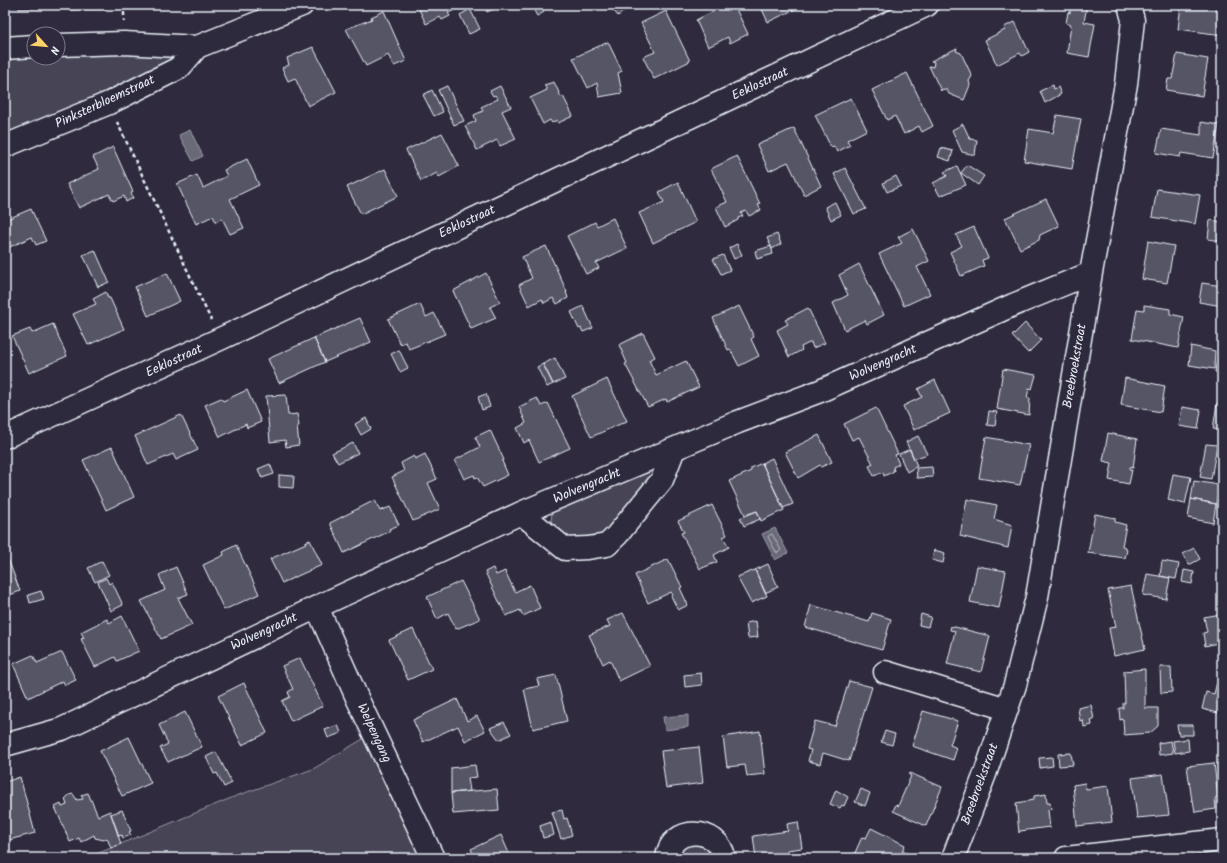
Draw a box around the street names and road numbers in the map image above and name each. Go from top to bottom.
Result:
street label: Eeklostraat [728,61,793,106]
street label: Pinksterbloemstraat [52,69,159,134]
street label: Eeklostraat [435,199,500,244]
street label: Breebroekstraat [1057,321,1093,410]
street label: Eeklostraat [142,338,207,383]
street label: Wolvengracht [846,338,921,387]
street label: Wolvengracht [550,462,625,510]
street label: Wolvengracht [227,607,302,657]
street label: Welpengang [351,700,397,766]
street label: Breebroekstraat [956,739,1005,828]

